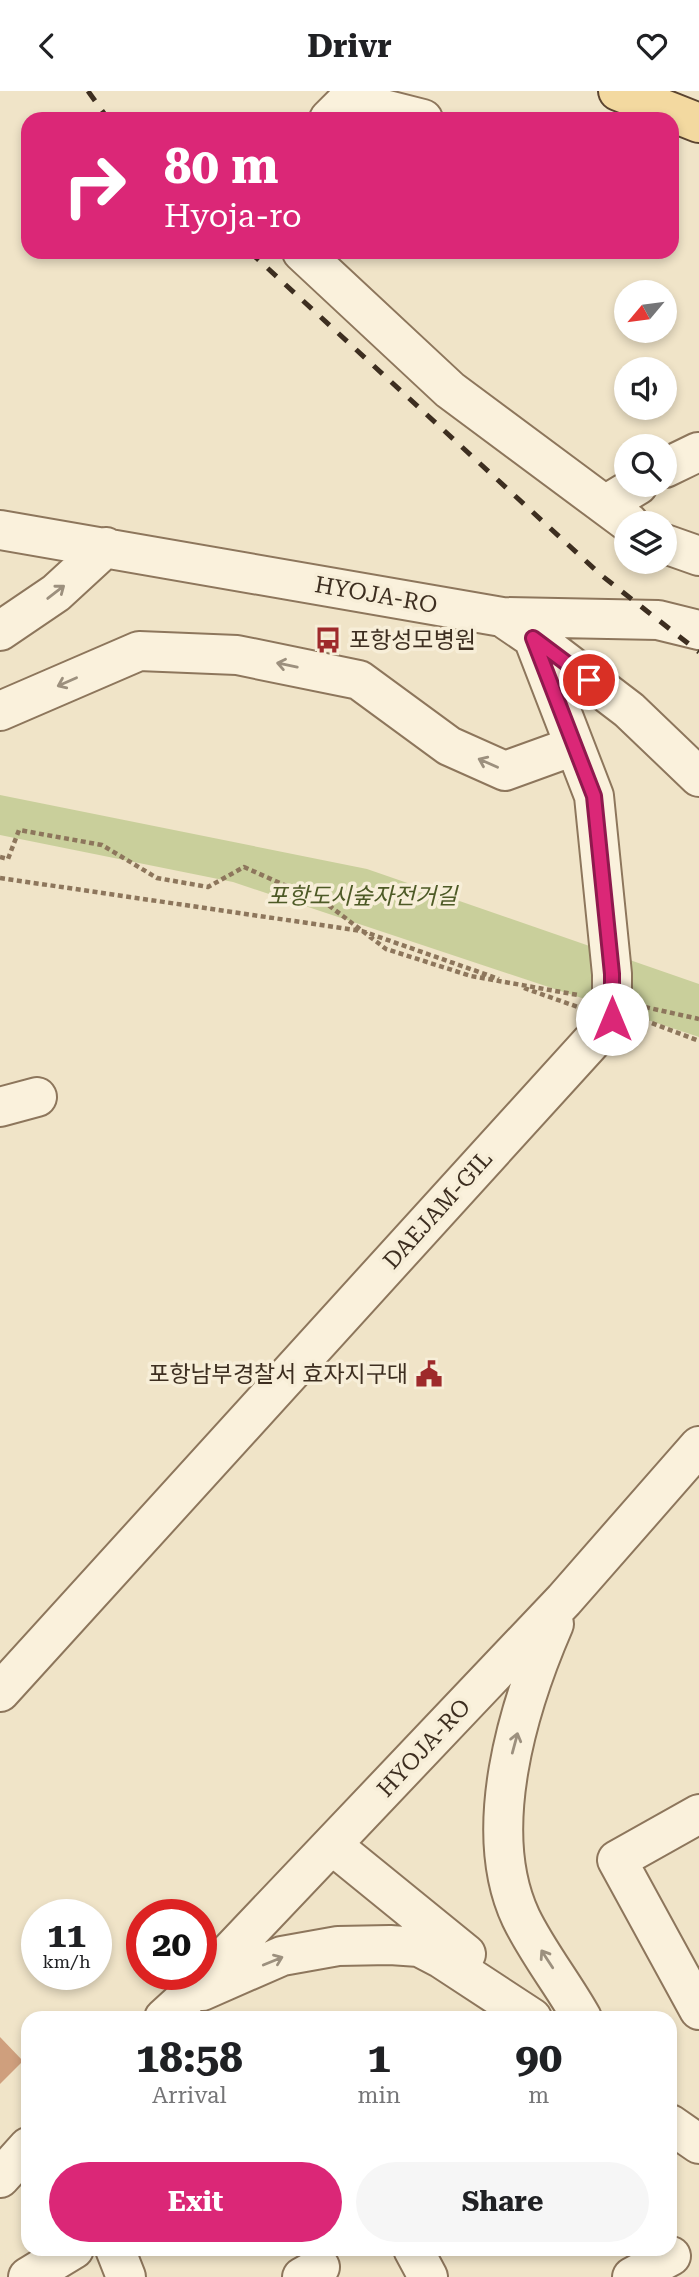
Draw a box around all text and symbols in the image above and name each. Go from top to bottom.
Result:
icon: back [28,27,66,65]
text: Drivr [307,27,392,65]
icon: heart [633,27,671,65]
text: 80 m [164,138,279,195]
icon: right [49,140,140,231]
text: Hyoja-ro [164,197,302,235]
north arrow [614,280,677,343]
map controls [614,280,677,574]
button: sound [614,357,677,420]
button: search [614,434,677,497]
button: layers [614,511,677,574]
street label: HYOJA-RO [313,571,439,619]
one-way arrow [46,585,64,600]
bus stop icon: 포항성모병원 [313,625,343,655]
place label: 포항성모병원 [349,627,476,654]
pin [559,650,619,710]
one-way arrow [276,658,299,672]
icon: arrive [570,661,608,699]
one-way arrow [57,676,78,689]
one-way arrow [478,756,499,769]
park label: 포항도시숲자전거길 [267,883,459,910]
position arrow [575,982,649,1056]
street label: DAEJAM-GIL [378,1145,498,1275]
public building icon: 포항남부경찰서 효자지구대 [414,1359,444,1389]
place label: 포항남부경찰서 효자지구대 [148,1361,408,1388]
street label: HYOJA-RO [372,1693,476,1803]
one-way arrow [509,1732,522,1755]
speed limit sign: 20 [126,1899,217,1990]
text: 11 [47,1915,86,1956]
one-way arrow [540,1950,554,1970]
text: km/h [42,1951,91,1972]
one-way arrow [261,1953,283,1966]
text: 18:58 [136,2033,243,2082]
text: 1 [367,2033,391,2082]
text: 90 [515,2033,562,2082]
text: Arrival [152,2082,227,2109]
text: min [358,2082,401,2109]
text: m [528,2082,549,2109]
button: Exit [49,2162,342,2242]
button: Share [356,2162,649,2242]

